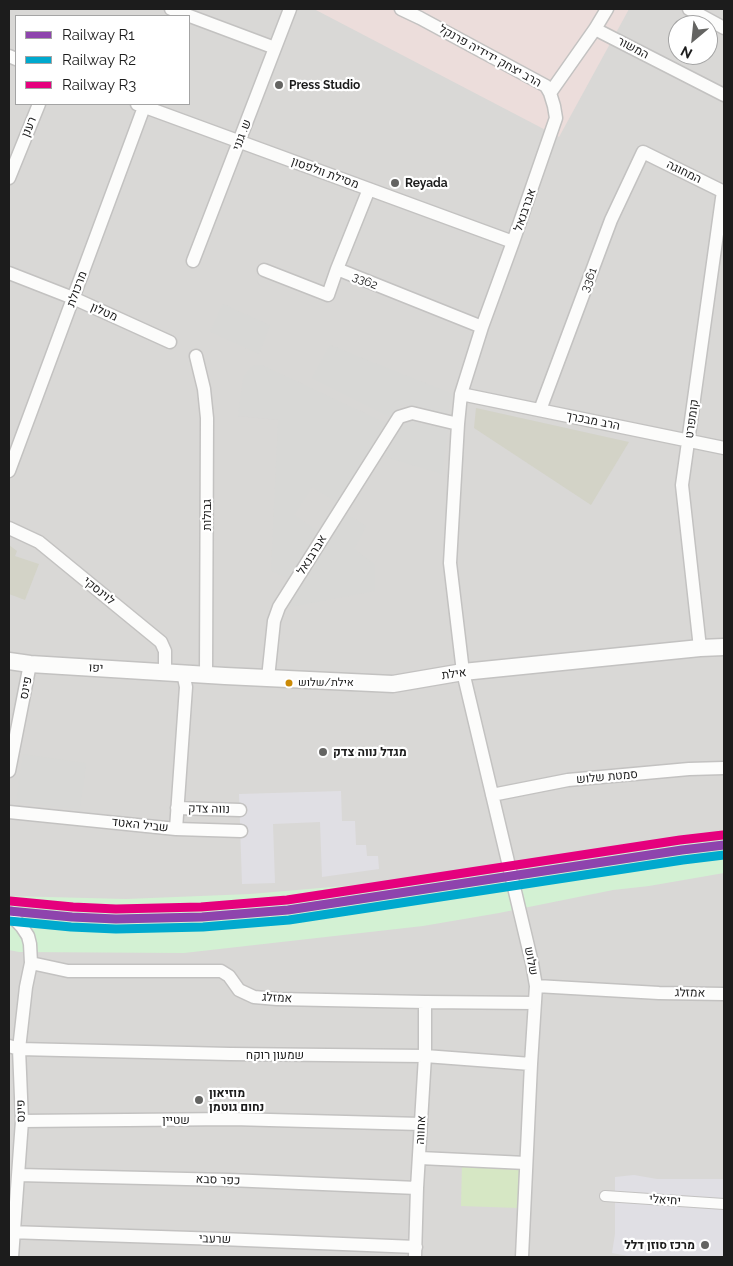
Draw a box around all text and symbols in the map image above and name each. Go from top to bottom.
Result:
legend [15,15,190,105]
north arrow [668,15,718,65]
street label: הרב יצחק ידידיה פרנקל [436,22,544,90]
text: Railway R1 [62,26,135,44]
street label: המשור [615,34,651,62]
text: N [678,43,695,62]
text: Railway R2 [62,51,136,69]
text: Railway R3 [62,76,136,94]
place label: Press Studio [289,78,360,92]
marker: Press Studio [273,79,285,91]
street label: רענן [18,115,40,139]
street label: ש. גנני [230,118,254,152]
street label: מסילת וולפסון [289,154,361,192]
street label: המחוגה [664,157,704,187]
place label: Reyada [405,176,448,190]
marker: Reyada [389,177,401,189]
street label: אברבנאל [511,187,539,233]
street label: 3361 [578,266,600,294]
street label: מרכולת [64,269,90,309]
street label: 3362 [350,269,380,293]
street label: מטלון [88,300,120,324]
street label: קומפרט [682,398,702,440]
street label: הרב מבכרך [565,409,621,433]
street label: גבולות [200,499,214,531]
street label: אברבנאל [294,532,330,578]
street label: לוינסקי [80,574,118,608]
street label: יפו [88,660,104,676]
street label: אילת [441,665,467,683]
street label: פינס [17,675,35,701]
place label: אילת/שלוש [298,676,354,690]
marker: אילת/שלוש [284,678,294,688]
place label: מגדל נווה צדק [333,745,407,759]
marker: מגדל נווה צדק [317,746,329,758]
street label: סמטת שלוש [576,767,638,787]
street label: נווה צדק [188,801,230,817]
street label: שביל האטד [111,815,169,835]
street label: שלוש [521,946,541,976]
street label: אמזלג [675,986,705,1000]
street label: אמזלג [261,990,293,1006]
street label: שמעון רוקח [246,1048,304,1062]
place label: מוזיאון נחום גוטמן [209,1086,264,1114]
marker: מוזיאון נחום גוטמן [193,1094,205,1106]
street label: פינס [14,1099,28,1123]
street label: שטיין [162,1113,190,1127]
street label: אחווה [413,1115,429,1145]
street label: כפר סבא [195,1172,241,1188]
street label: יחיאלי [649,1192,681,1208]
street label: שרעבי [199,1231,231,1247]
place label: מרכז סוזן דלל [624,1238,695,1252]
marker: מרכז סוזן דלל [699,1239,711,1251]

